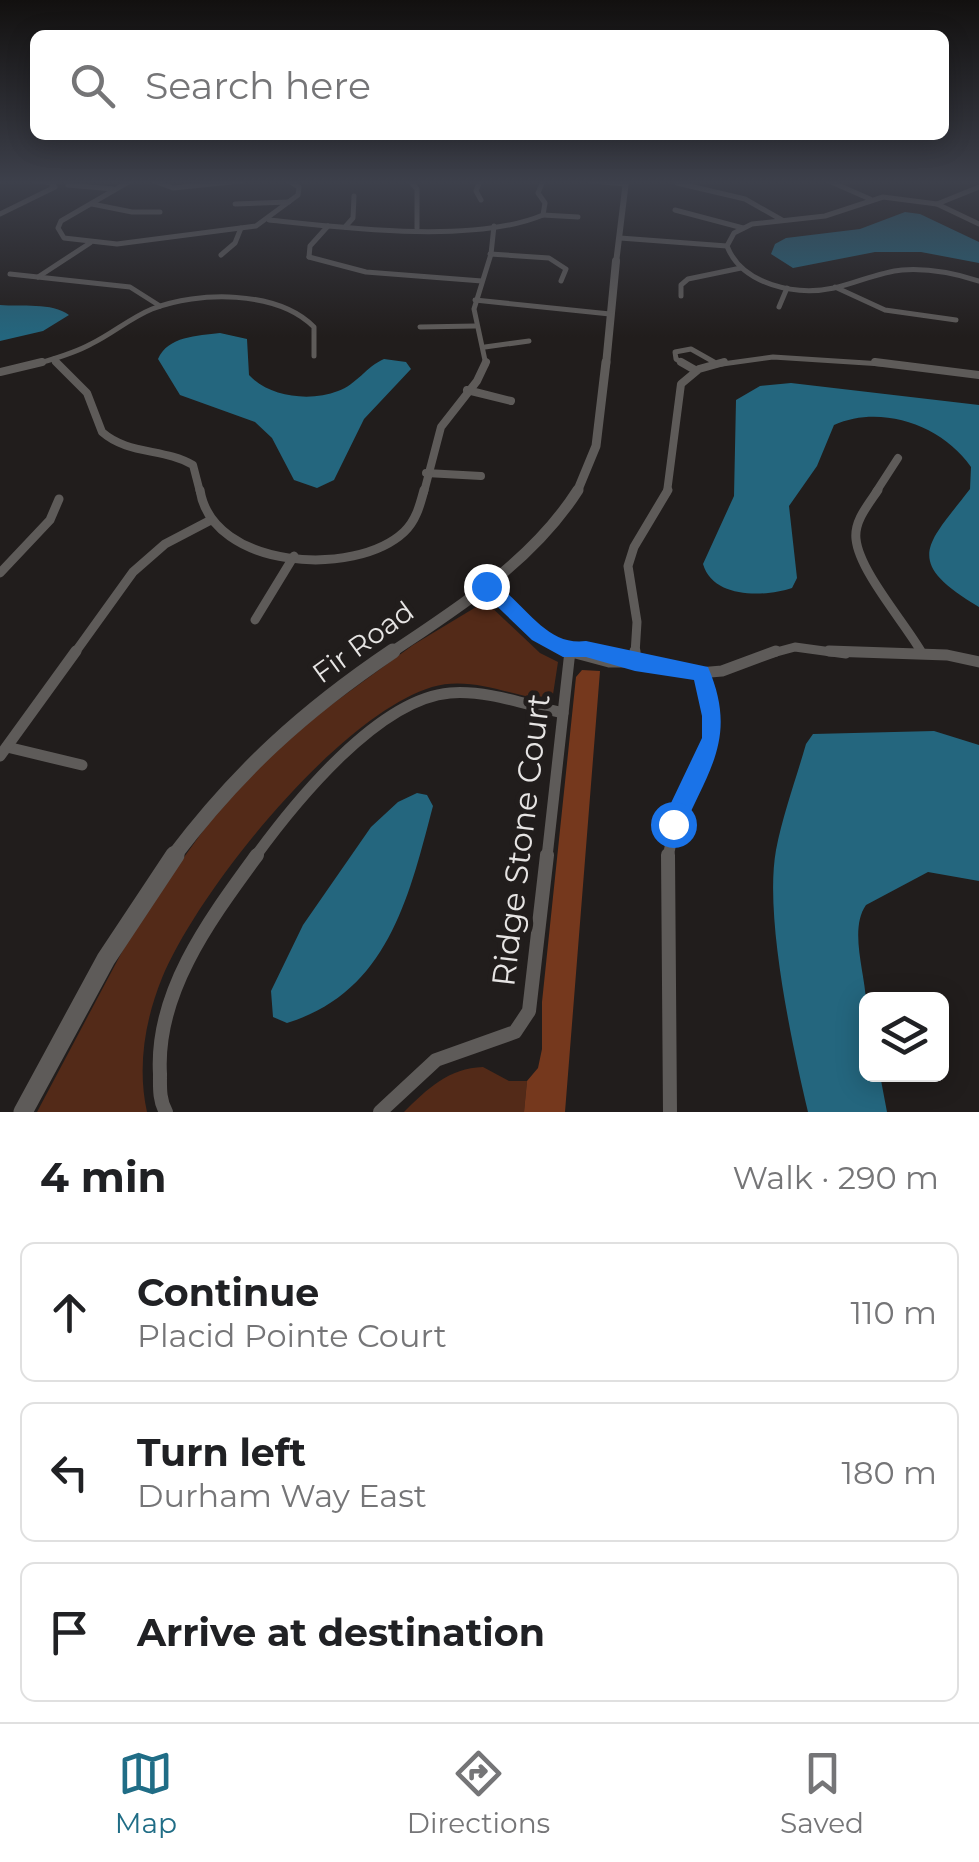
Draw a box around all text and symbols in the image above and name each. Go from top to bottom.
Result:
search box [30,30,949,140]
icon: search [65,58,120,113]
text: Search here [145,62,371,109]
route end [464,564,510,610]
street label: Fir Road [306,594,420,690]
street label: Ridge Stone Court [483,691,558,988]
route start [651,802,697,848]
map controls [859,992,949,1082]
button: layers [859,992,949,1082]
text: 4 min [40,1151,167,1203]
text: Walk · 290 m [733,1158,939,1197]
text: Continue [137,1269,319,1316]
icon: ahead [42,1285,97,1340]
text: 110 m [850,1293,937,1332]
text: Placid Pointe Court [137,1316,447,1355]
text: Turn left [137,1429,306,1476]
icon: left [42,1445,97,1500]
text: 180 m [842,1453,937,1492]
text: Durham Way East [137,1476,427,1515]
icon: arrive [42,1605,97,1660]
text: Arrive at destination [137,1609,545,1656]
tab: Map [115,1746,177,1840]
tab: Directions [407,1746,550,1840]
tab: Saved [780,1746,864,1840]

